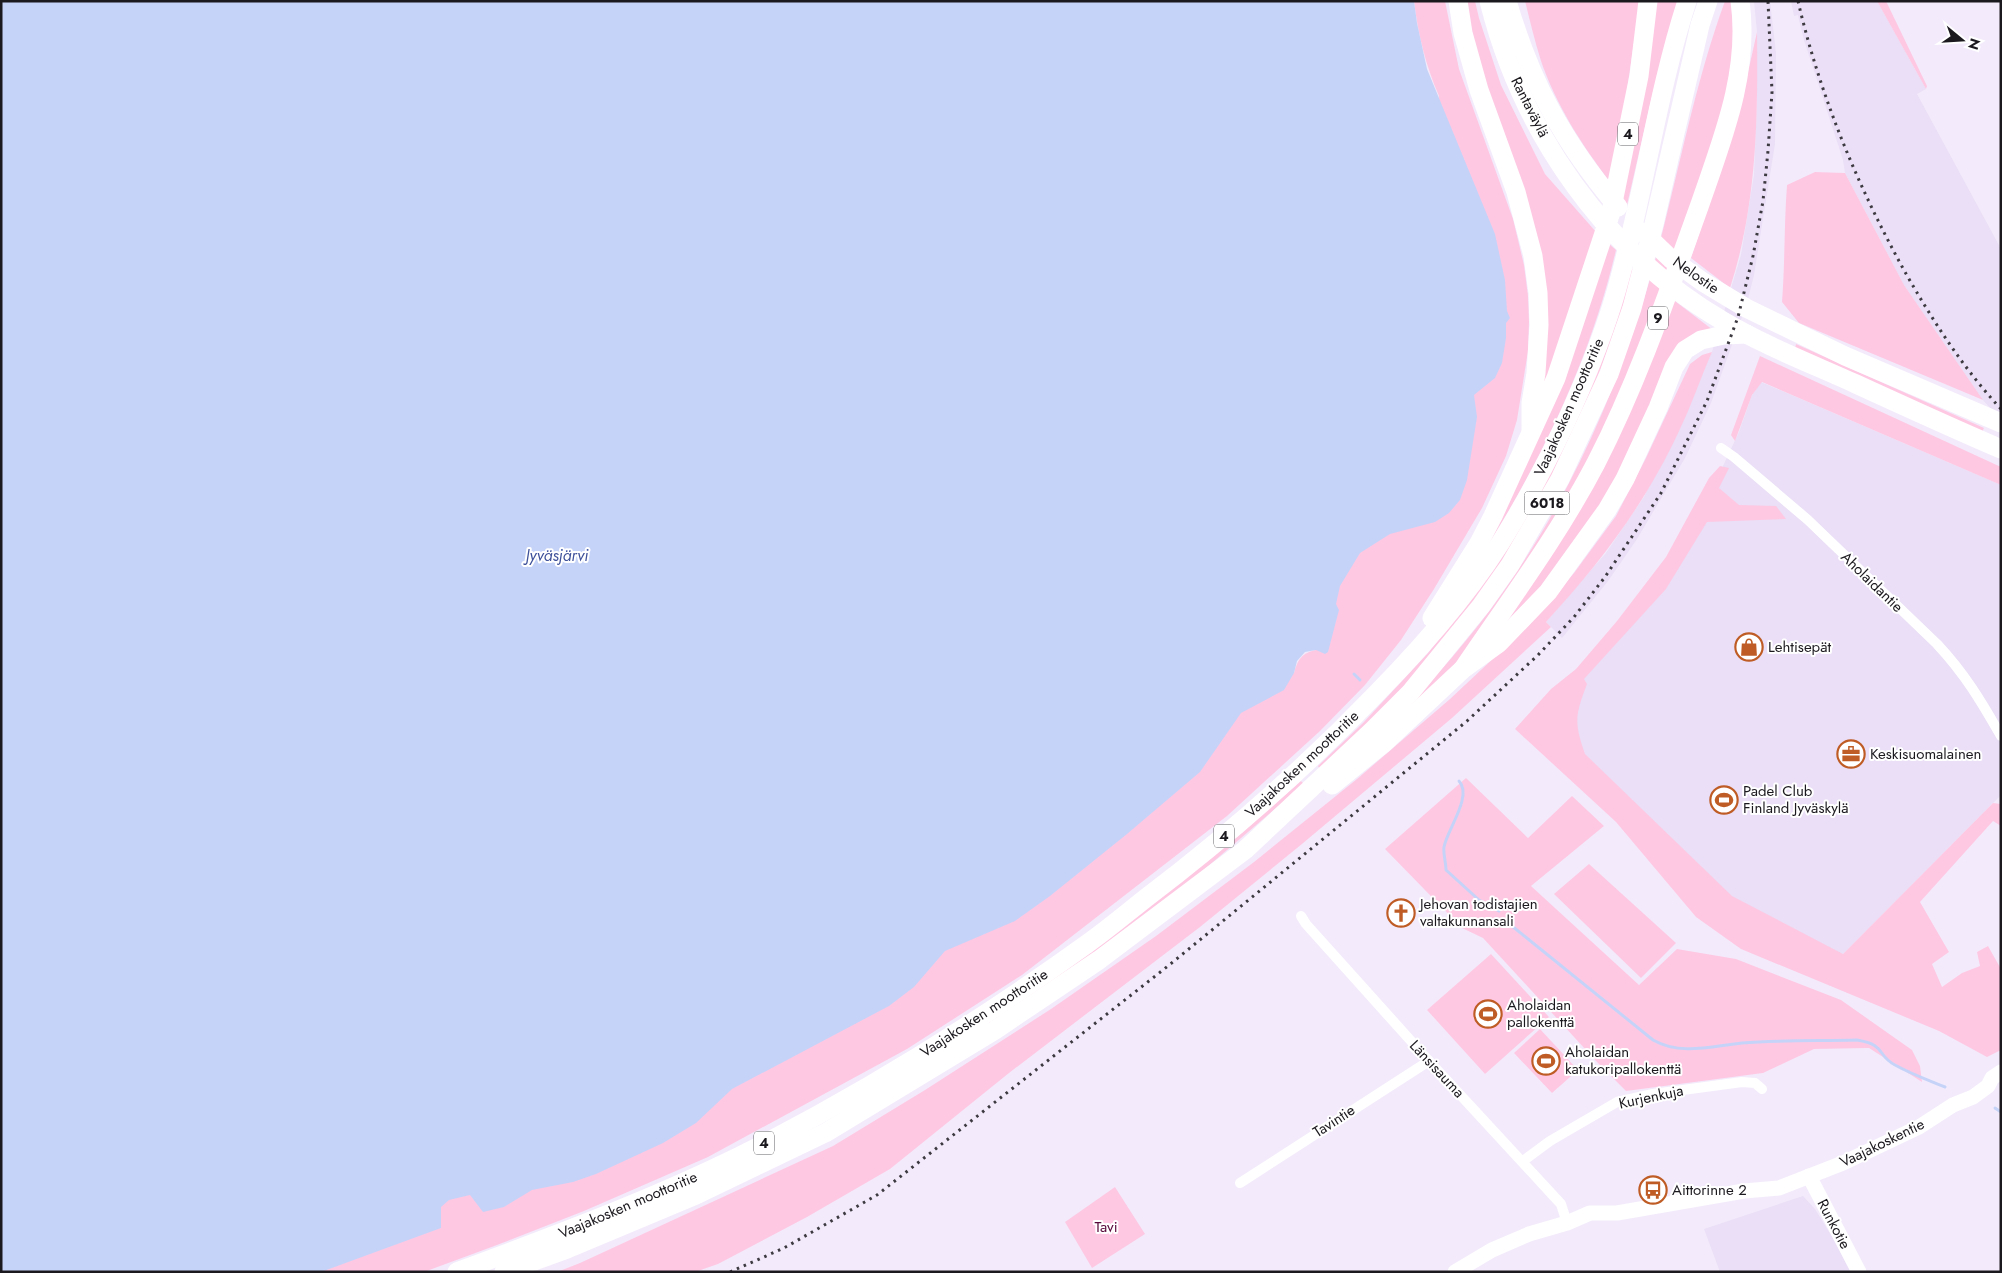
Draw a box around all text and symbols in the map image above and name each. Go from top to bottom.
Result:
north arrow [1937,15,1987,65]
text: N [1963,36,1986,52]
street label: Rantaväylä [1505,73,1555,141]
road number: 4 [1618,122,1638,146]
street label: Nelostie [1668,251,1724,299]
road number: 9 [1648,306,1668,330]
street label: Vaajakosken moottoritie [1529,334,1609,479]
road number: 6018 [1524,492,1570,514]
water label: Jyväsjärvi [523,544,589,567]
street label: Aholaidantie [1836,547,1908,618]
shop icon: Lehtisepät [1734,632,1764,662]
place label: Lehtisepät [1768,636,1831,658]
street label: Vaajakosken moottoritie [1240,705,1364,823]
office icon: Keskisuomalainen [1836,739,1866,769]
place label: Keskisuomalainen [1870,743,1981,765]
place label: Padel Club Finland Jyväskylä [1743,780,1849,819]
sports icon: Padel Club Finland Jyväskylä [1709,785,1739,815]
road number: 4 [1214,824,1234,848]
place label: Jehovan todistajien valtakunnansali [1418,893,1538,932]
church icon: Jehovan todistajien valtakunnansali [1386,898,1416,928]
street label: Vaajakosken moottoritie [916,963,1053,1063]
place label: Aholaidan pallokenttä [1507,994,1574,1033]
sports icon: Aholaidan pallokenttä [1473,999,1503,1029]
street label: Länsisauma [1404,1035,1470,1103]
place label: Aholaidan katukoripallokenttä [1565,1041,1681,1080]
sports icon: Aholaidan katukoripallokenttä [1531,1046,1561,1076]
street label: Kurjenkuja [1617,1079,1685,1115]
street label: Tavintie [1309,1099,1360,1143]
street label: Vaajakoskentie [1836,1113,1928,1173]
road number: 4 [754,1132,774,1154]
street label: Vaajakosken moottoritie [555,1166,701,1244]
bus stop icon: Aittorinne 2 [1638,1175,1668,1205]
place label: Aittorinne 2 [1672,1179,1747,1201]
street label: Runkotie [1812,1195,1857,1253]
park label: Tavi [1094,1216,1118,1238]

